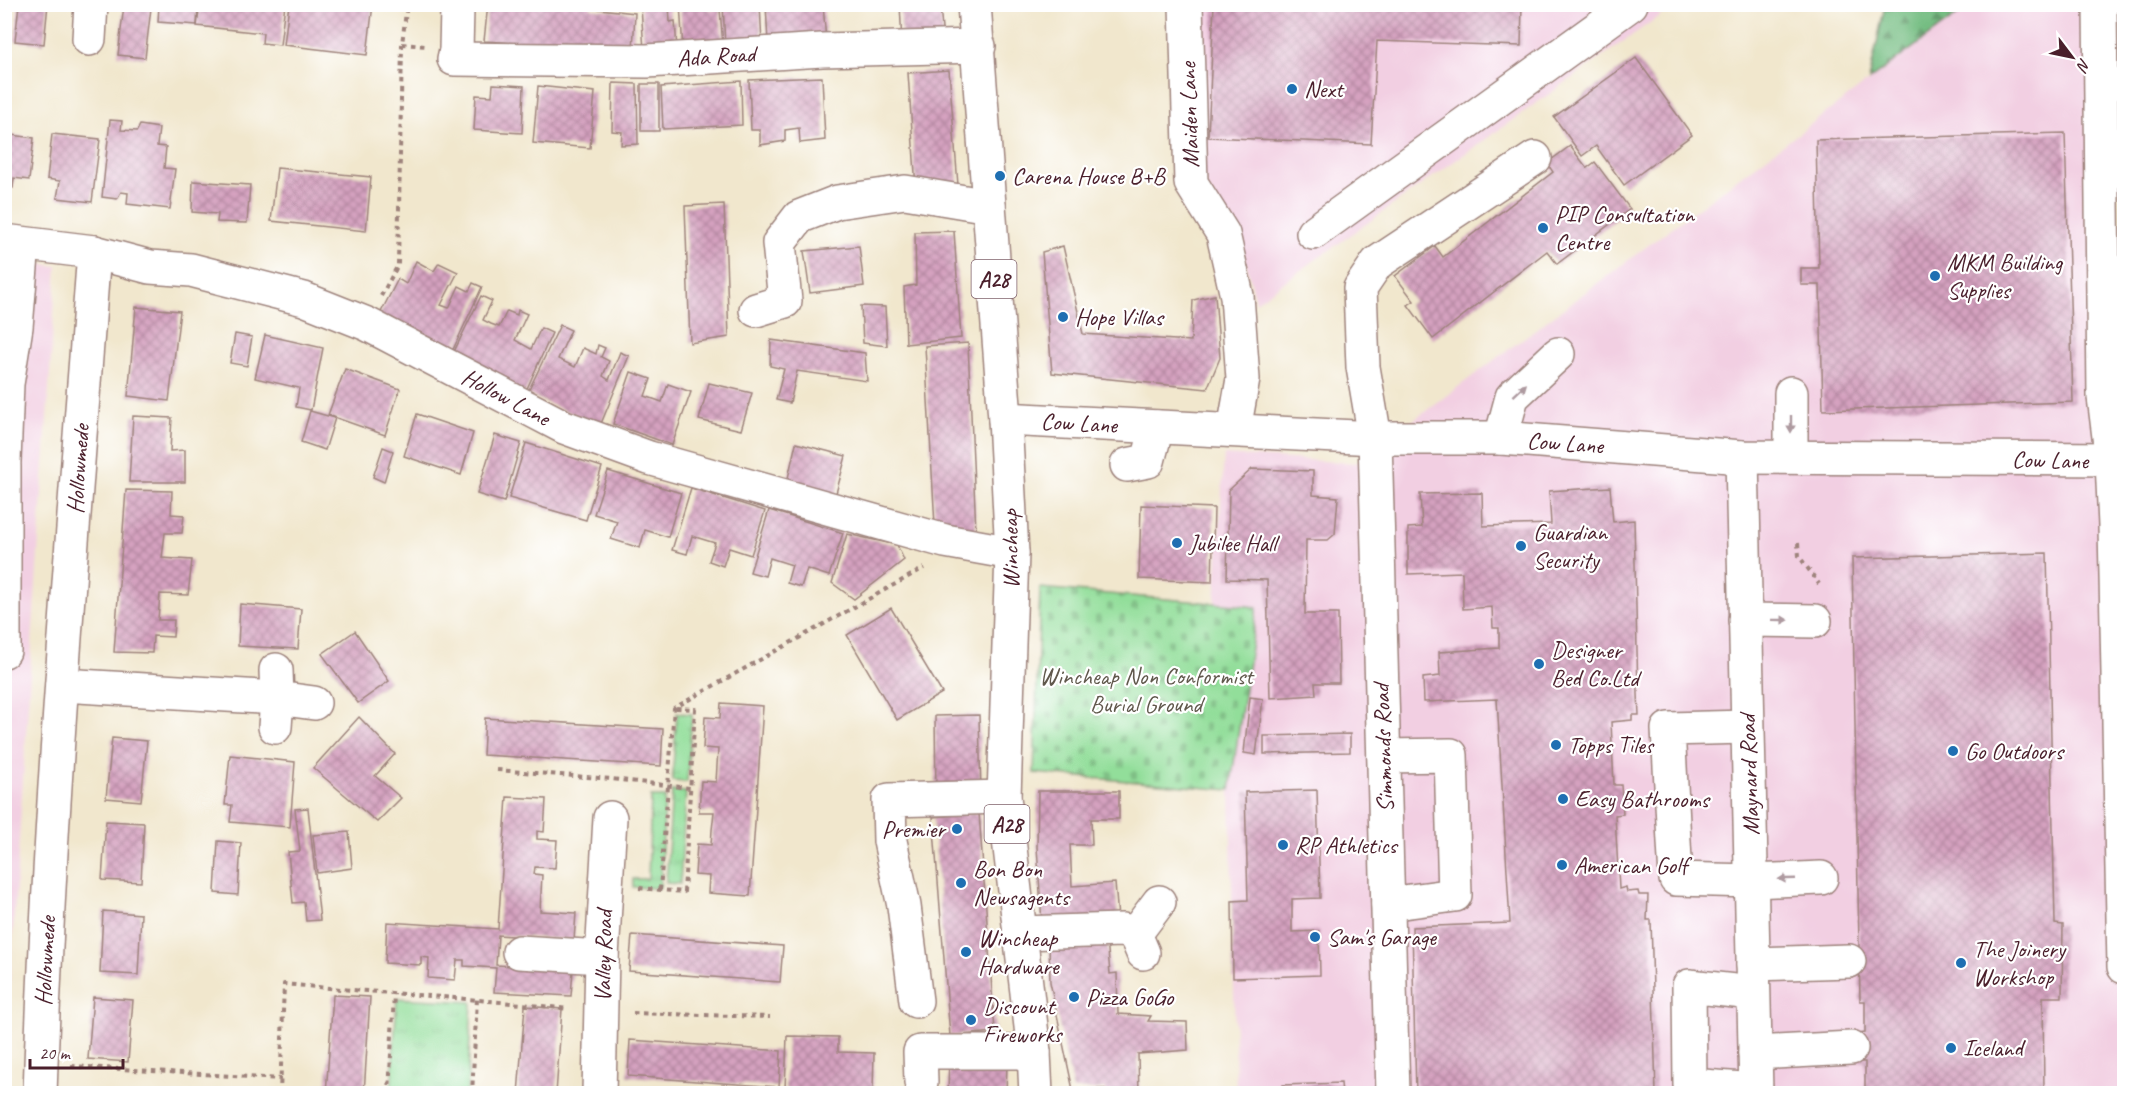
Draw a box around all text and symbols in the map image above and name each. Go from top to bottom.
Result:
north arrow [2042,27,2102,87]
street label: Ada Road [676,38,760,74]
text: N [2071,55,2095,77]
street label: Maiden Lane [1172,60,1206,168]
place label: Next [1304,74,1345,104]
marker: Next [1285,82,1299,96]
place label: Carena House B+B [1012,161,1166,191]
marker: Carena House B+B [993,169,1007,183]
place label: PIP Consultation Centre [1555,199,1695,257]
marker: PIP Consultation Centre [1536,221,1550,235]
place label: MKM Building Supplies [1947,247,2064,305]
road number: A28 [972,260,1016,298]
marker: MKM Building Supplies [1928,269,1942,283]
place label: Hope Villas [1075,302,1166,332]
marker: Hope Villas [1056,310,1070,324]
street label: Hollow Lane [457,361,557,434]
one-way arrow [1512,384,1527,397]
street label: Cow Lane [1040,406,1120,440]
one-way arrow [1786,415,1796,434]
street label: Hollowmede [60,421,96,515]
street label: Cow Lane [1526,425,1606,461]
street label: Cow Lane [2012,444,2091,476]
street label: Wincheap [994,508,1026,589]
place label: Guardian Security [1533,517,1608,575]
place label: Jubilee Hall [1188,528,1280,558]
marker: Jubilee Hall [1170,536,1184,550]
marker: Guardian Security [1514,539,1528,553]
one-way arrow [1770,615,1789,625]
place label: Designer Bed Co.Ltd [1551,635,1642,693]
marker: Designer Bed Co.Ltd [1532,657,1546,671]
park label: Wincheap Non Conformist Burial Ground [1039,661,1255,719]
street label: Simmonds Road [1366,680,1400,813]
street label: Maynard Road [1732,711,1766,836]
place label: Topps Tiles [1568,730,1655,760]
place label: Go Outdoors [1965,736,2066,766]
marker: Topps Tiles [1549,738,1563,752]
marker: Go Outdoors [1946,744,1960,758]
place label: Easy Bathrooms [1575,784,1712,814]
marker: Easy Bathrooms [1556,792,1570,806]
road number: A28 [984,805,1030,843]
place label: Premier [882,814,947,844]
marker: Premier [950,822,964,836]
place label: RP Athletics [1295,830,1399,860]
marker: RP Athletics [1276,838,1290,852]
place label: American Golf [1574,850,1693,880]
place label: Bon Bon Newsagents [973,854,1071,912]
marker: American Golf [1555,858,1569,872]
one-way arrow [1777,875,1796,884]
marker: Bon Bon Newsagents [954,876,968,890]
street label: Valley Road [587,906,619,1002]
street label: Hollowmede [28,913,62,1006]
place label: Sam's Garage [1327,922,1438,952]
place label: Wincheap Hardware [978,923,1061,981]
marker: Sam's Garage [1308,930,1322,944]
place label: The Joinery Workshop [1973,934,2067,992]
marker: Wincheap Hardware [959,945,973,959]
marker: The Joinery Workshop [1954,956,1968,970]
place label: Pizza GoGo [1086,982,1175,1012]
marker: Pizza GoGo [1067,990,1081,1004]
place label: Discount Fireworks [983,991,1063,1049]
marker: Discount Fireworks [964,1013,978,1027]
scale bar [30,1032,123,1070]
place label: Iceland [1963,1033,2026,1063]
marker: Iceland [1944,1041,1958,1055]
text: 20 m [39,1042,72,1064]

